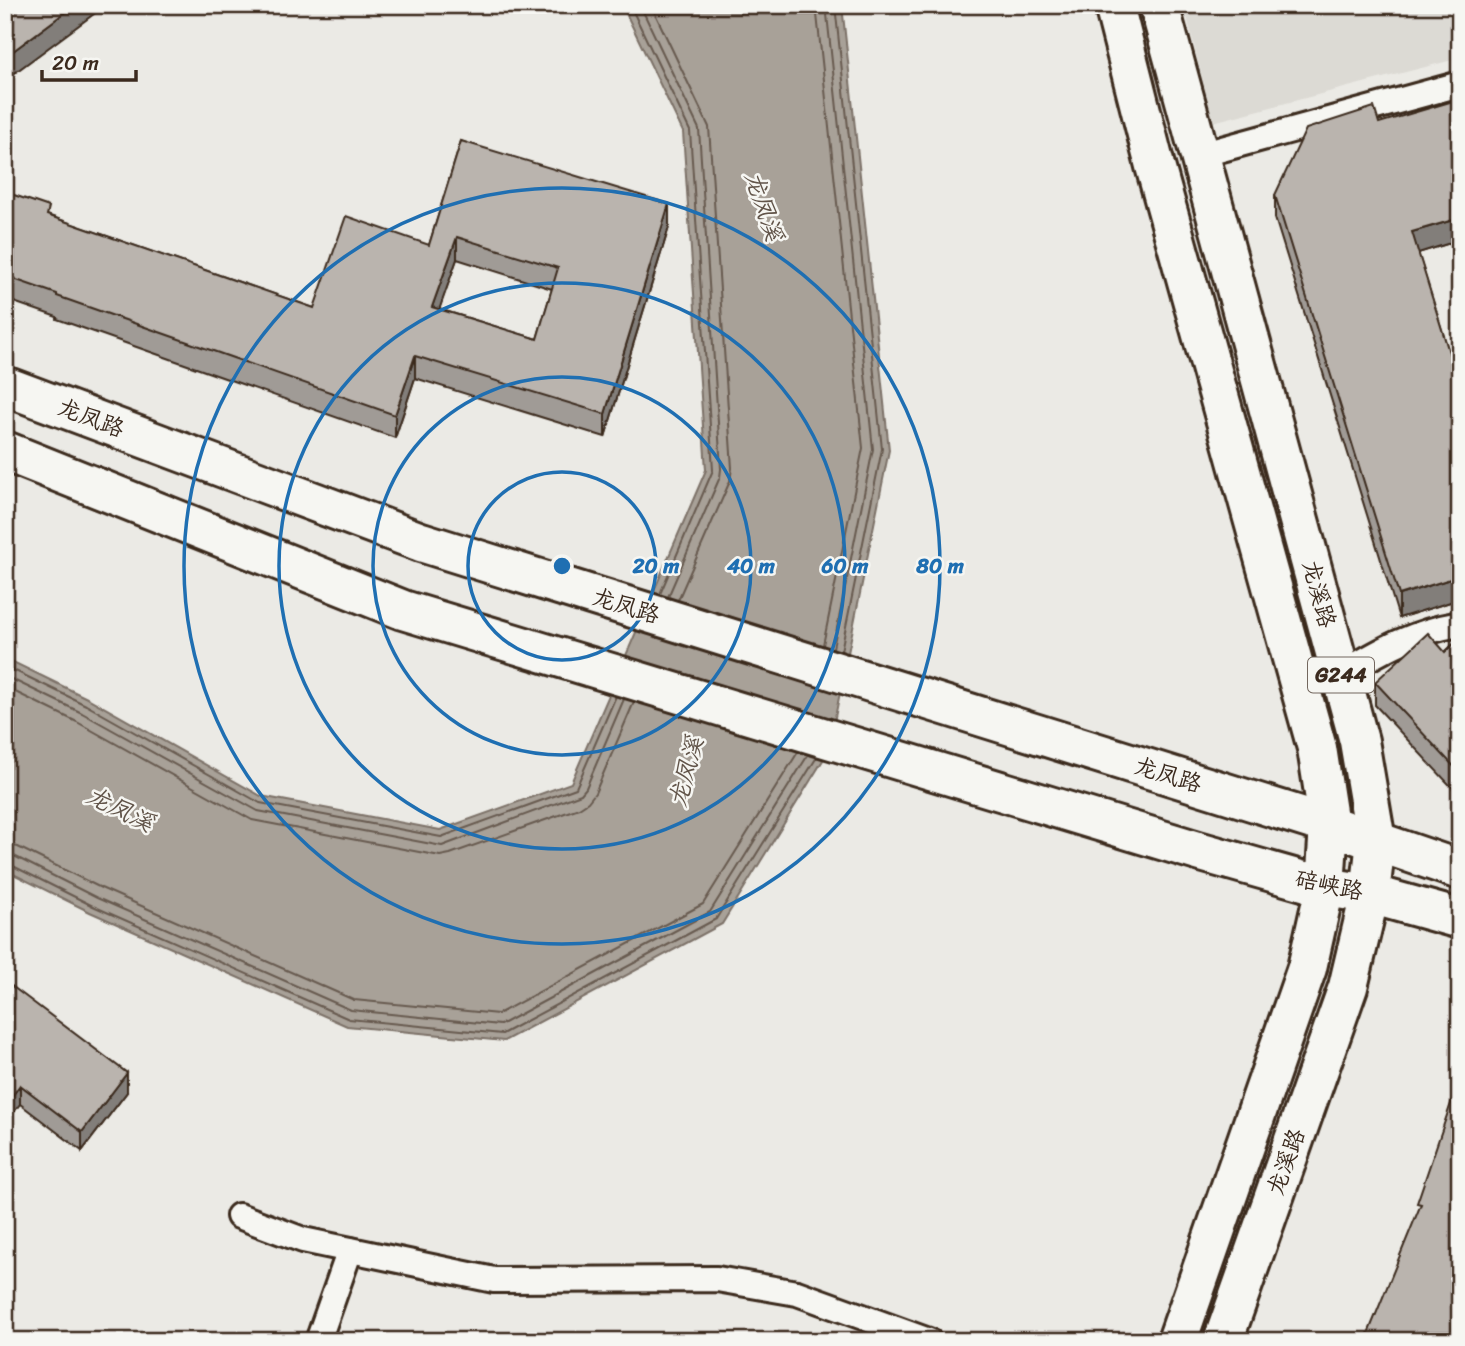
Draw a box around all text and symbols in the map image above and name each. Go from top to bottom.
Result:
scale bar [42,38,136,82]
text: 20 m [52,44,99,82]
water label: 龙凤溪 [732,165,796,249]
street label: 龙凤路 [51,386,131,450]
text: 20 m [632,547,680,585]
text: 40 m [726,547,776,585]
text: 60 m [821,547,869,585]
text: 80 m [915,547,965,585]
centre of rings [550,554,574,578]
street label: 龙溪路 [1290,555,1348,633]
street label: 龙凤路 [587,576,665,636]
road number: G244 [1308,658,1374,692]
water label: 龙凤溪 [656,730,716,812]
street label: 龙凤路 [1129,745,1207,805]
water label: 龙凤溪 [78,774,163,845]
street label: 碚峡路 [1291,858,1367,912]
street label: 龙溪路 [1255,1123,1317,1201]

